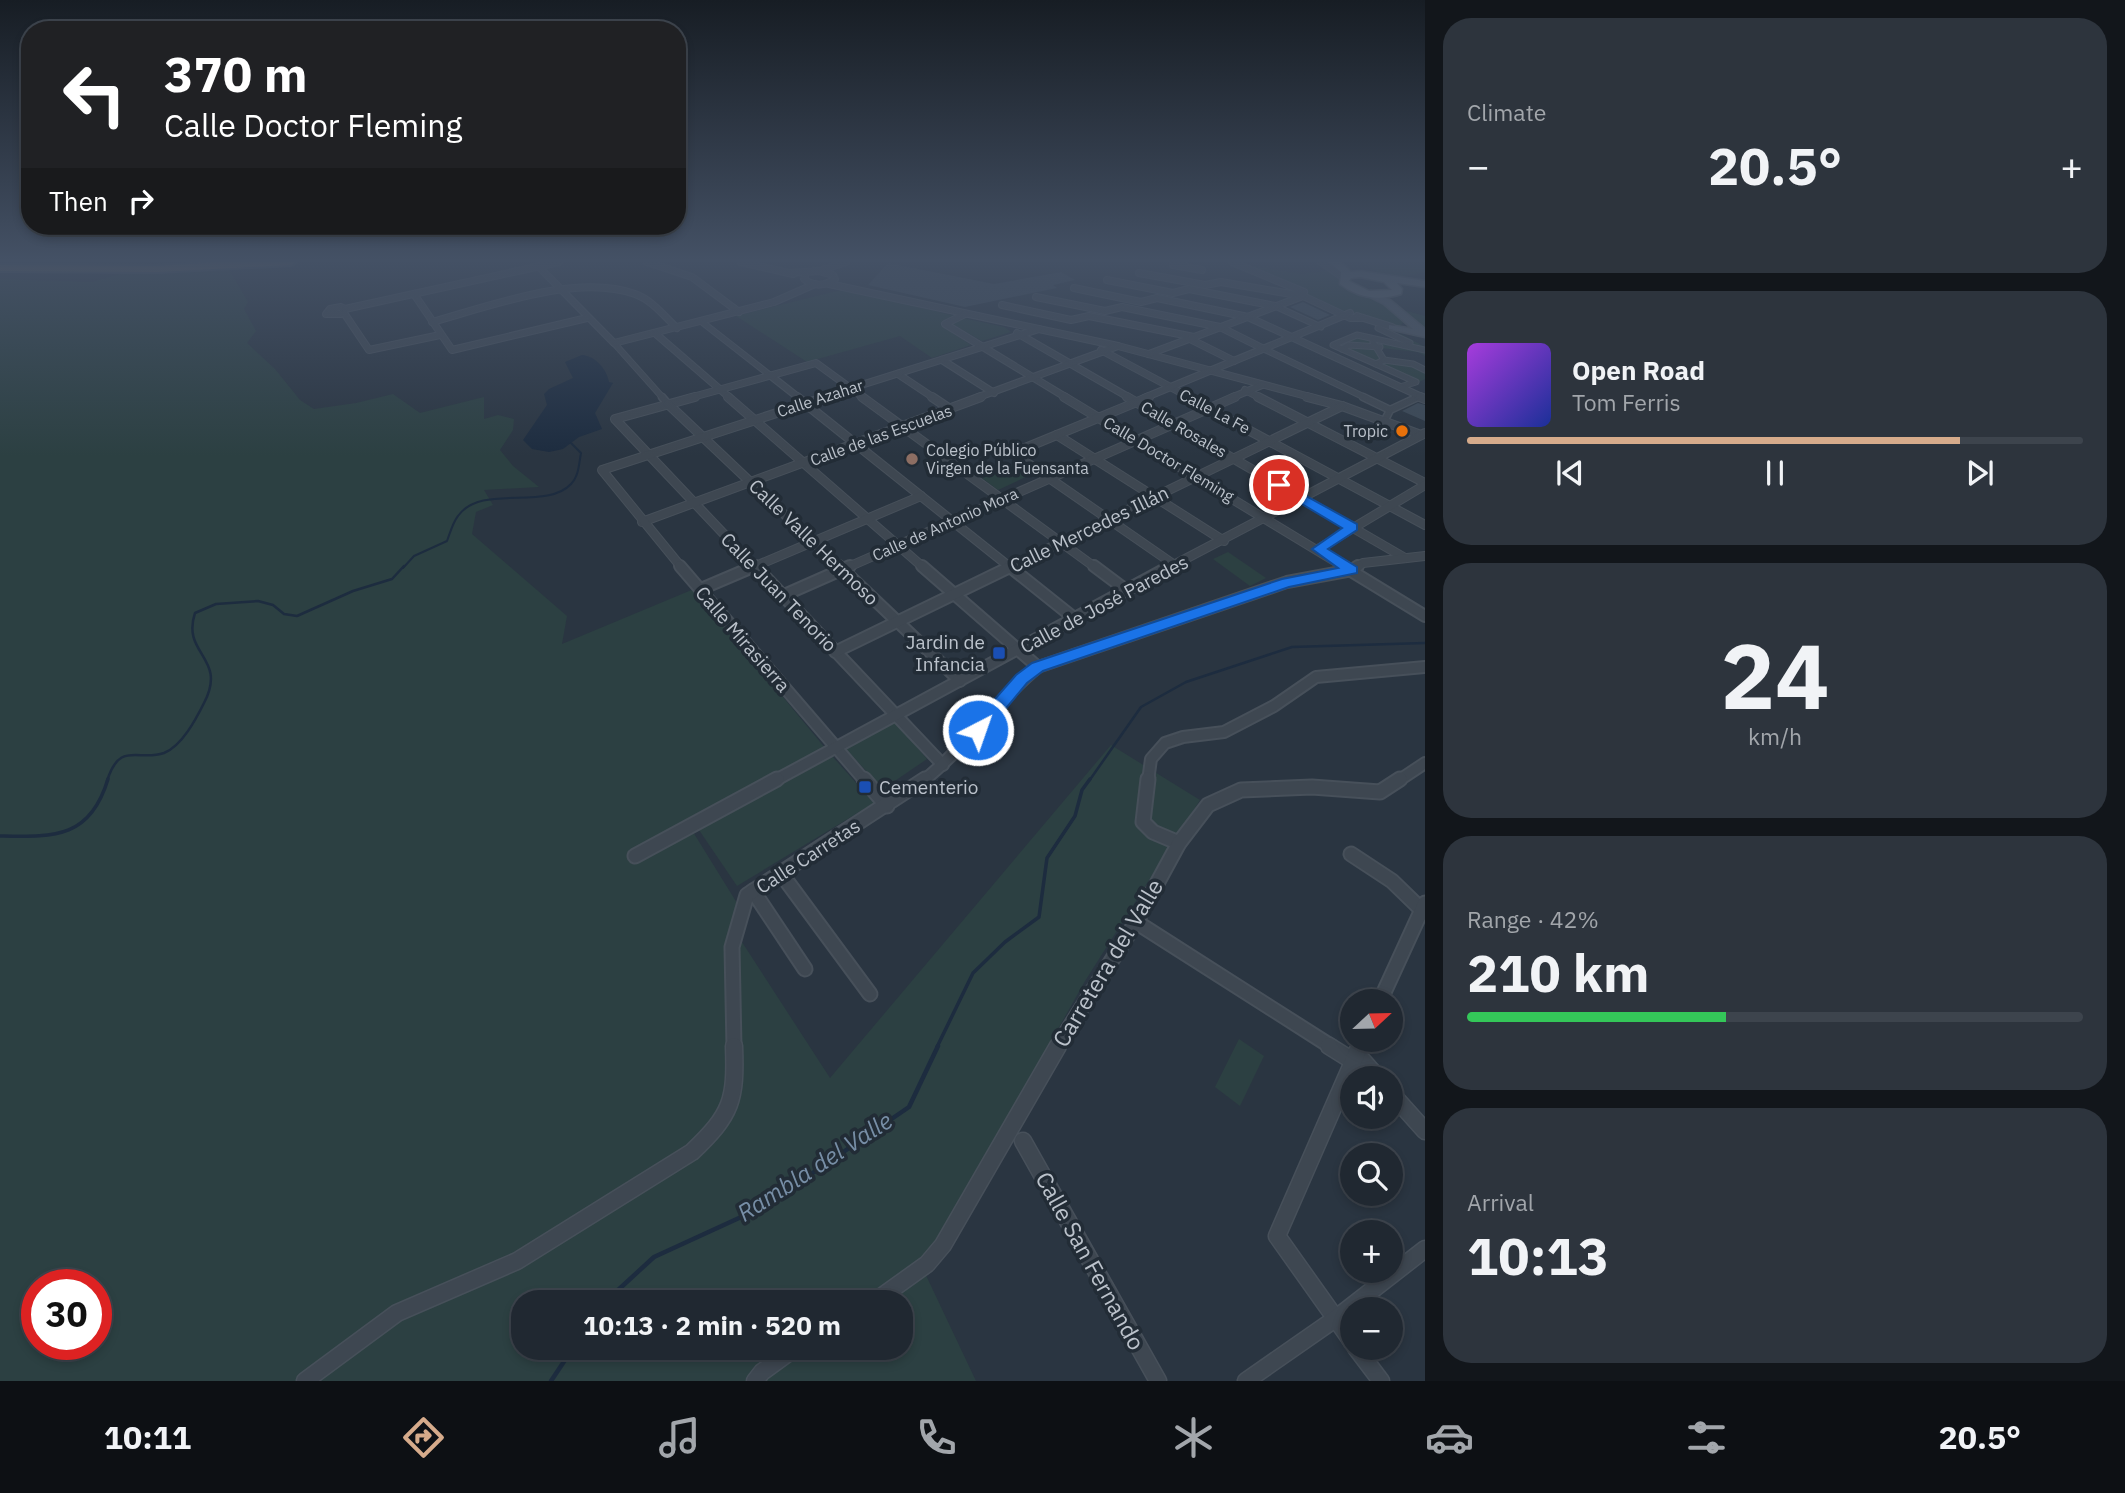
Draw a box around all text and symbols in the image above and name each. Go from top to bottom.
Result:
text: 370 m [164,42,308,105]
icon: left [49,49,140,140]
text: Climate [1467,97,1546,127]
text: Calle Doctor Fleming [164,104,462,146]
text: 20.5° [1708,132,1842,199]
text: − [1467,141,1490,190]
text: + [2060,141,2083,190]
icon: right [122,182,160,220]
text: Then [49,184,108,218]
text: Open Road [1572,353,1705,387]
street label: Calle Azahar [774,375,866,421]
street label: Calle La Fe [1176,384,1254,438]
text: Tom Ferris [1572,387,1681,417]
street label: Calle Rosales [1137,396,1231,462]
street label: Calle de las Escuelas [807,400,955,470]
street label: Calle Doctor Fleming [1100,412,1239,506]
place label: Tropic [1343,421,1388,441]
marker: Tropic [1394,423,1410,439]
place label: Colegio Público Virgen de la Fuensanta [926,440,1089,478]
marker: Colegio Público Virgen de la Fuensanta [904,451,920,467]
icon: previous [1551,454,1589,492]
icon: pause [1756,454,1794,492]
icon: next [1961,454,1999,492]
pin [1249,455,1309,515]
icon: arrive [1260,466,1298,504]
street label: Calle Valle Hermoso [744,474,884,610]
street label: Calle Mercedes Illán [1006,480,1172,578]
street label: Calle de Antonio Mora [869,483,1021,565]
street label: Calle Juan Tenorio [716,527,842,657]
street label: Calle de José Paredes [1016,550,1192,658]
street label: Calle Mirasierra [690,581,796,697]
text: 24 [1720,616,1830,734]
place label: Jardin de Infancia [906,630,985,676]
marker: Jardin de Infancia [991,645,1007,661]
position arrow [941,693,1015,767]
text: km/h [1748,721,1802,751]
place label: Cementerio [879,775,978,799]
marker: Cementerio [857,779,873,795]
street label: Calle Carretas [751,813,865,899]
street label: Carretera del Valle [1045,873,1169,1052]
text: Range · 42% [1467,904,1599,934]
text: 210 km [1467,939,1649,1006]
north arrow [1340,989,1404,1052]
map controls [1340,989,1403,1360]
button: sound [1340,1066,1403,1129]
water label: Rambla del Valle [731,1104,898,1228]
button: search [1340,1143,1403,1206]
street label: Calle San Fernando [1029,1166,1152,1355]
text: Arrival [1467,1187,1534,1217]
button: + [1340,1220,1403,1283]
text: 10:13 [1467,1222,1609,1289]
speed limit sign: 30 [21,1269,112,1360]
button: − [1340,1297,1403,1360]
text: 10:13 · 2 min · 520 m [583,1308,841,1342]
icon: directions [399,1413,448,1462]
icon: music [655,1413,704,1462]
icon: phone [912,1413,961,1462]
icon: climate [1169,1413,1218,1462]
icon: car [1425,1413,1474,1462]
icon: filters [1682,1413,1731,1462]
text: 10:11 [104,1416,191,1458]
text: 20.5° [1939,1416,2021,1458]

